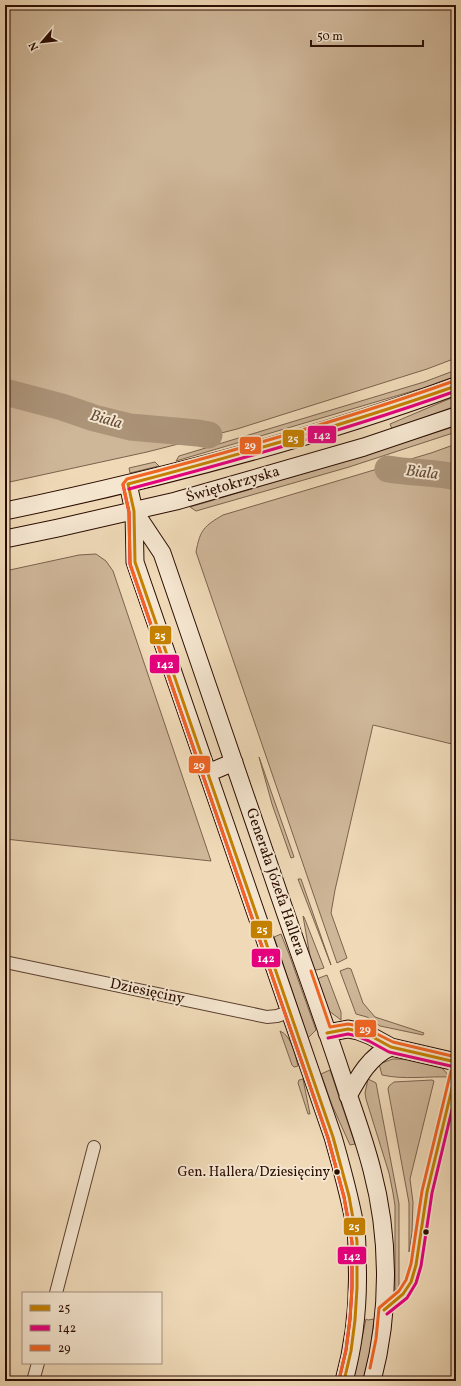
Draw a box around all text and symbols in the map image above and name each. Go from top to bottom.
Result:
north arrow [22,22,62,62]
scale bar [311,22,423,48]
text: 50 m [317,29,343,45]
text: N [26,39,43,53]
water label: Biala [87,405,125,435]
line badge: 142 [307,425,337,444]
line badge: 25 [282,429,305,448]
text: 142 [314,429,331,444]
text: 25 [287,432,299,447]
line badge: 29 [239,436,262,455]
text: 29 [244,439,256,454]
water label: Biala [404,460,440,486]
street label: Świętokrzyska [184,462,282,508]
line badge: 25 [149,625,172,645]
text: 25 [154,629,166,644]
line badge: 142 [149,654,180,674]
text: 142 [157,658,174,673]
line badge: 29 [188,755,211,774]
text: 29 [193,759,205,774]
street label: Generała Józefa Hallera [240,805,310,959]
line badge: 25 [250,920,273,939]
text: 25 [256,923,268,938]
line badge: 142 [251,948,281,968]
text: 142 [258,952,275,967]
street label: Dziesięciny [108,974,186,1010]
line badge: 29 [354,1019,377,1038]
text: 29 [359,1023,371,1038]
place label: Gen. Hallera/Dziesięciny [177,1163,330,1182]
marker: Gen. Hallera/Dziesięciny [332,1167,342,1177]
line badge: 25 [343,1217,366,1236]
text: 25 [348,1220,360,1235]
unlabelled marker [421,1227,431,1237]
line badge: 142 [337,1246,367,1265]
text: 142 [344,1250,361,1265]
legend [22,1292,162,1364]
text: 25 [58,1301,70,1317]
text: 142 [58,1321,76,1337]
text: 29 [58,1341,71,1357]

